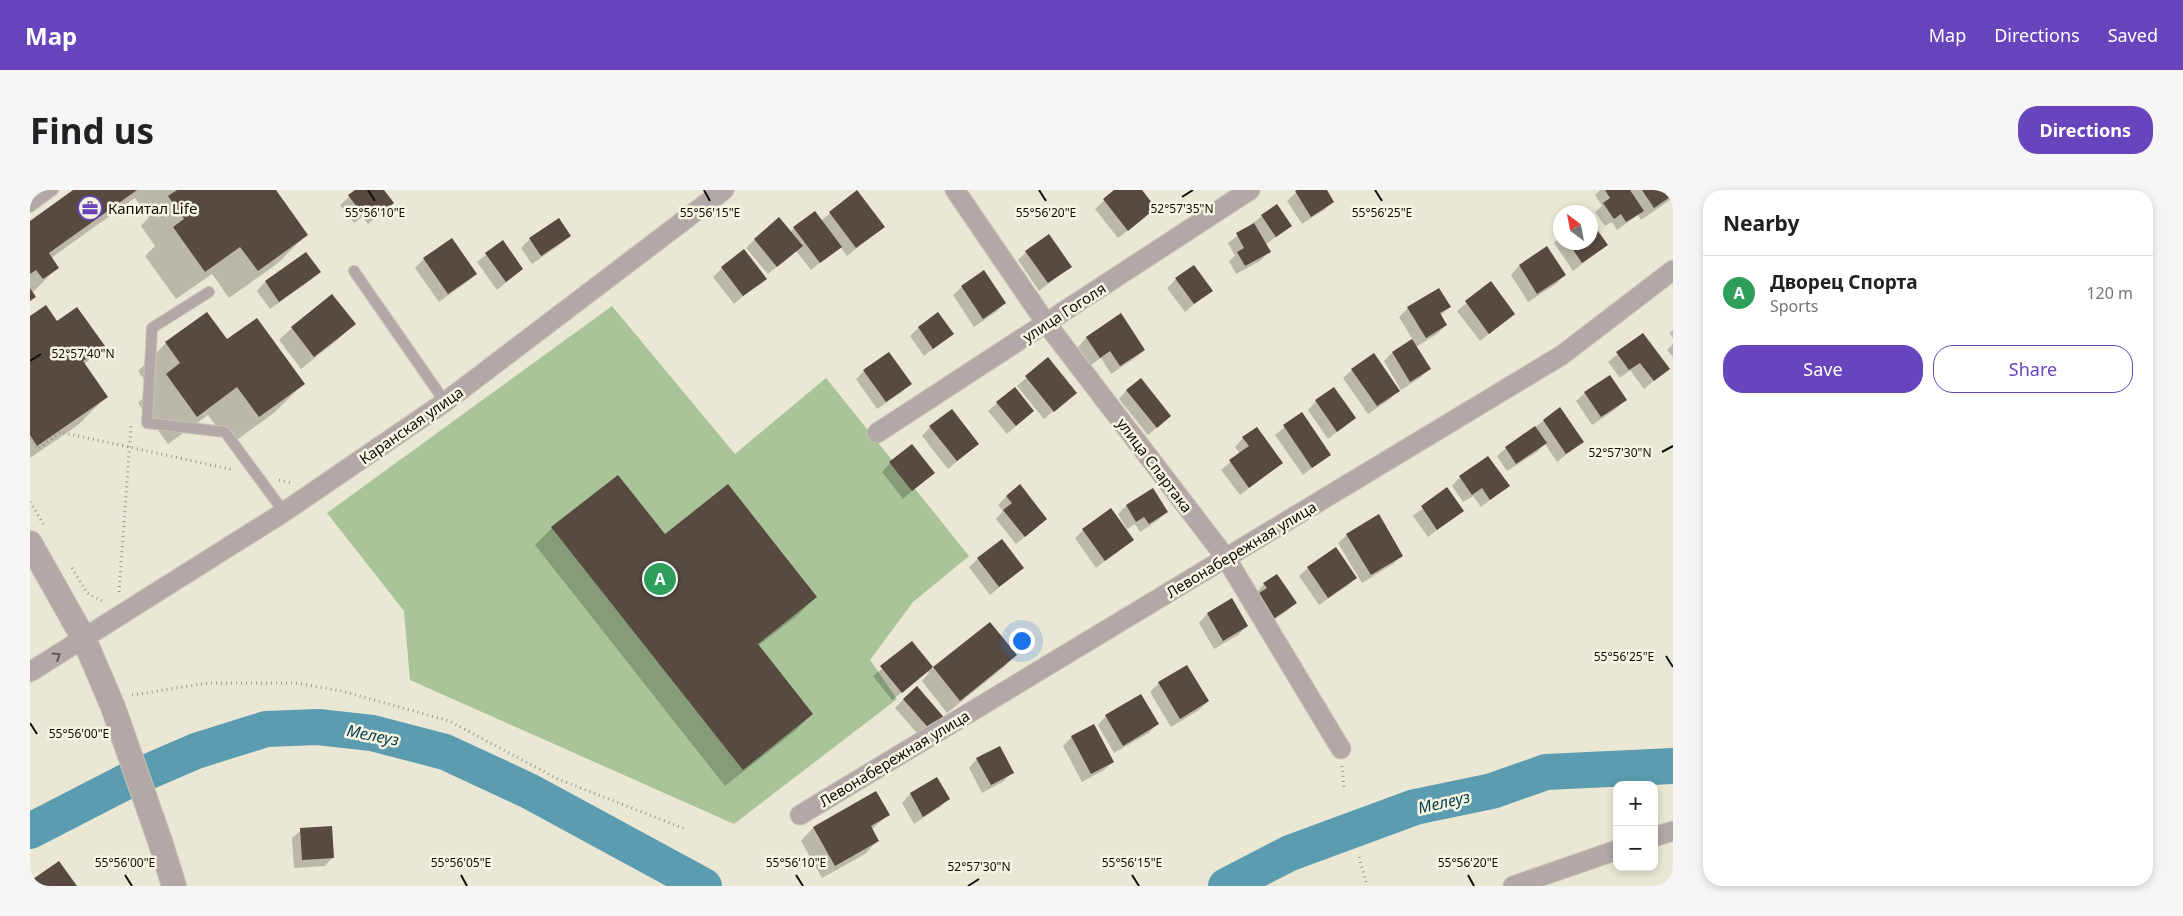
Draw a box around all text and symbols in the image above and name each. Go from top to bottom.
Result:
text: Map [25,19,77,52]
text: Map [1929,23,1966,47]
text: Directions [1994,23,2080,47]
text: Saved [2108,23,2158,47]
button: Directions [2018,106,2153,154]
text: Find us [30,107,154,154]
office icon: Капитал Life [77,195,103,221]
place label: Капитал Life [108,198,197,218]
text: 52°57'35"N [1150,200,1214,217]
text: 55°56'10"E [345,204,405,221]
text: 55°56'15"E [680,204,740,221]
text: 55°56'20"E [1016,204,1076,221]
text: 55°56'25"E [1352,204,1412,221]
north arrow [1553,205,1598,250]
text: Nearby [1723,209,1799,237]
text: Дворец Спорта [1770,269,1918,295]
street label: улица Гоголя [1019,278,1109,346]
text: A [1733,282,1745,304]
text: 120 m [2086,282,2133,304]
text: Sports [1770,295,1818,317]
text: 52°57'40"N [51,345,115,362]
button: Save [1723,345,1923,393]
button: Share [1933,345,2133,393]
street label: Каранская улица [355,382,467,468]
street label: улица Спартака [1113,414,1197,516]
text: 52°57'30"N [1588,444,1652,461]
street label: Левонабережная улица [1162,496,1320,602]
pin: A [644,560,676,598]
your location [1009,628,1035,654]
text: 55°56'25"E [1594,648,1654,665]
one-way arrow [52,652,61,662]
street label: Левонабережная улица [815,705,973,811]
water label: Мелеуз [345,719,401,751]
text: 55°56'00"E [49,725,109,742]
map controls [1613,781,1658,871]
button: + [1613,781,1658,826]
water label: Мелеуз [1416,785,1472,819]
button: − [1613,826,1658,871]
text: 55°56'00"E [95,854,155,871]
text: 55°56'05"E [431,854,491,871]
text: 55°56'10"E [766,854,826,871]
text: 55°56'15"E [1102,854,1162,871]
text: 55°56'20"E [1438,854,1498,871]
text: 52°57'30"N [947,858,1011,875]

